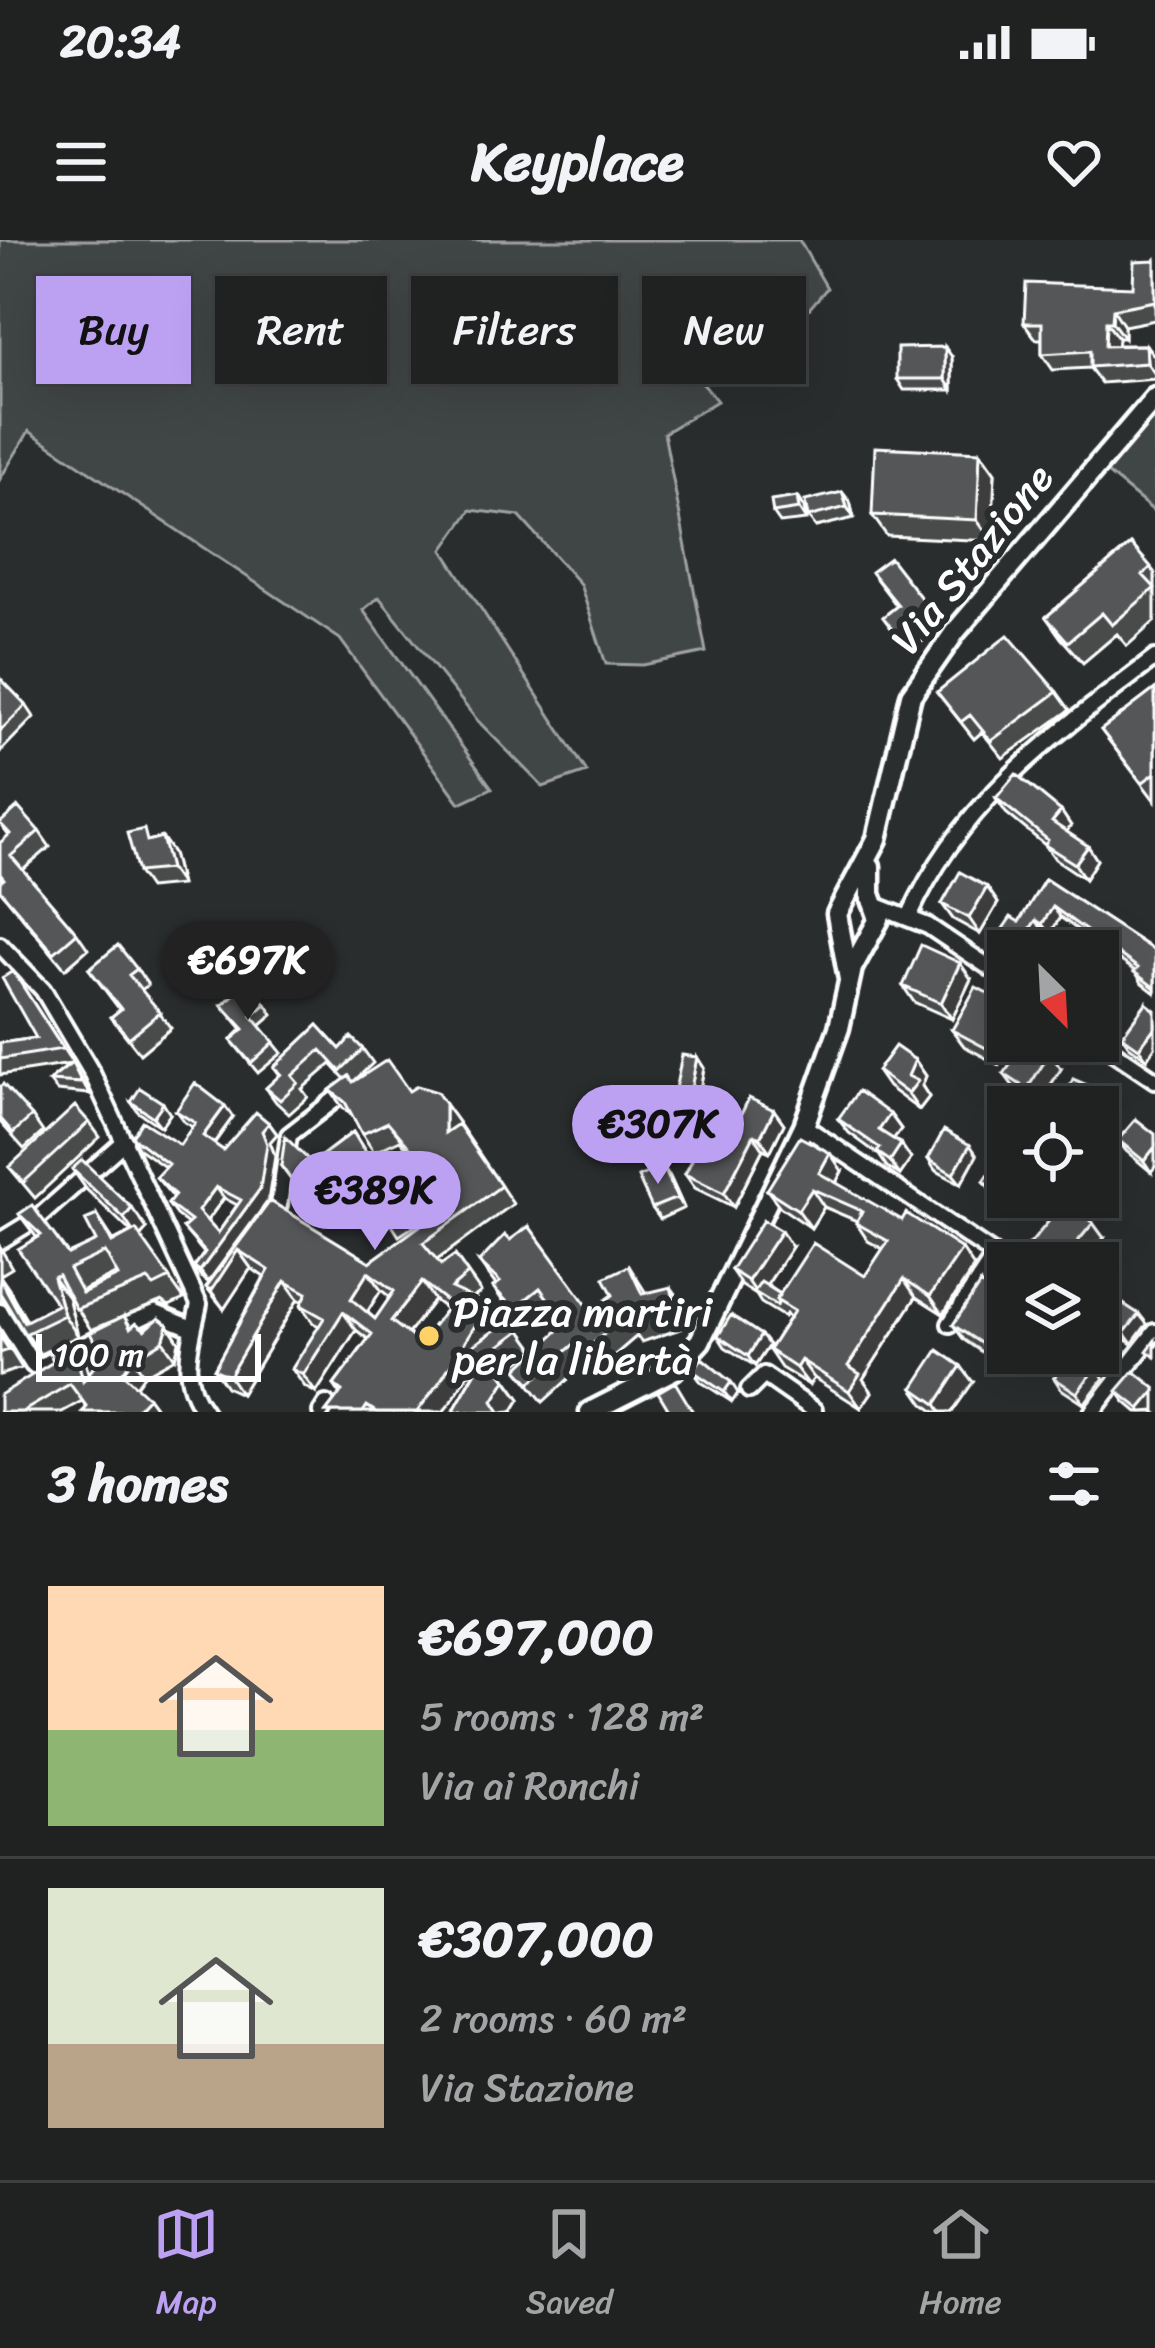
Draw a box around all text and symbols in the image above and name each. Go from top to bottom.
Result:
text: 20:34 [60,2,181,82]
text: Keyplace [471,114,684,210]
icon: menu [48,129,114,195]
icon: heart [1041,129,1107,195]
chip: Buy [36,276,191,384]
chip: Rent [215,276,387,384]
chip: Filters [411,276,618,384]
chip: New [642,276,806,384]
street label: Via Stazione [871,446,1073,672]
pin: €697K [164,921,332,1023]
text: €697K [189,925,307,994]
north arrow [987,930,1119,1062]
map controls [987,930,1119,1374]
pin: €307K [574,1085,742,1187]
button: locate [987,1086,1119,1218]
text: €307K [599,1089,717,1158]
pin: €389K [291,1151,459,1253]
text: €389K [316,1155,434,1224]
button: layers [987,1242,1119,1374]
place label: Piazza martiri per la libertà [451,1275,714,1397]
marker: Piazza martiri per la libertà [416,1323,442,1349]
text: 100 m [54,1326,144,1384]
scale bar [36,1328,261,1381]
text: 3 homes [48,1439,228,1529]
icon: filters [1041,1451,1107,1517]
text: €697,000 [420,1592,654,1682]
icon: home [144,1634,288,1778]
text: 5 rooms · 128 m² [420,1682,704,1751]
text: Via ai Ronchi [420,1751,639,1820]
text: €307,000 [420,1894,654,1984]
icon: home [144,1936,288,2080]
text: 2 rooms · 60 m² [420,1984,687,2053]
text: Via Stazione [420,2053,634,2122]
tab: Map [153,2201,219,2331]
tab: Saved [526,2201,613,2331]
tab: Home [919,2201,1002,2331]

